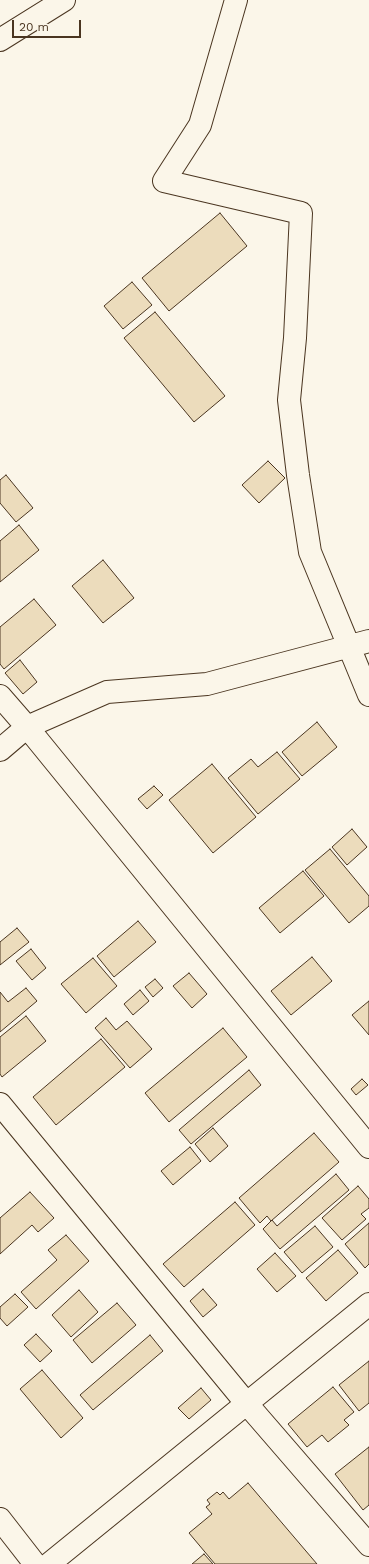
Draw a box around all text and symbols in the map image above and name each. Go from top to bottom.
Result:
scale bar [14,12,83,38]
text: 20 m [19,20,49,34]

